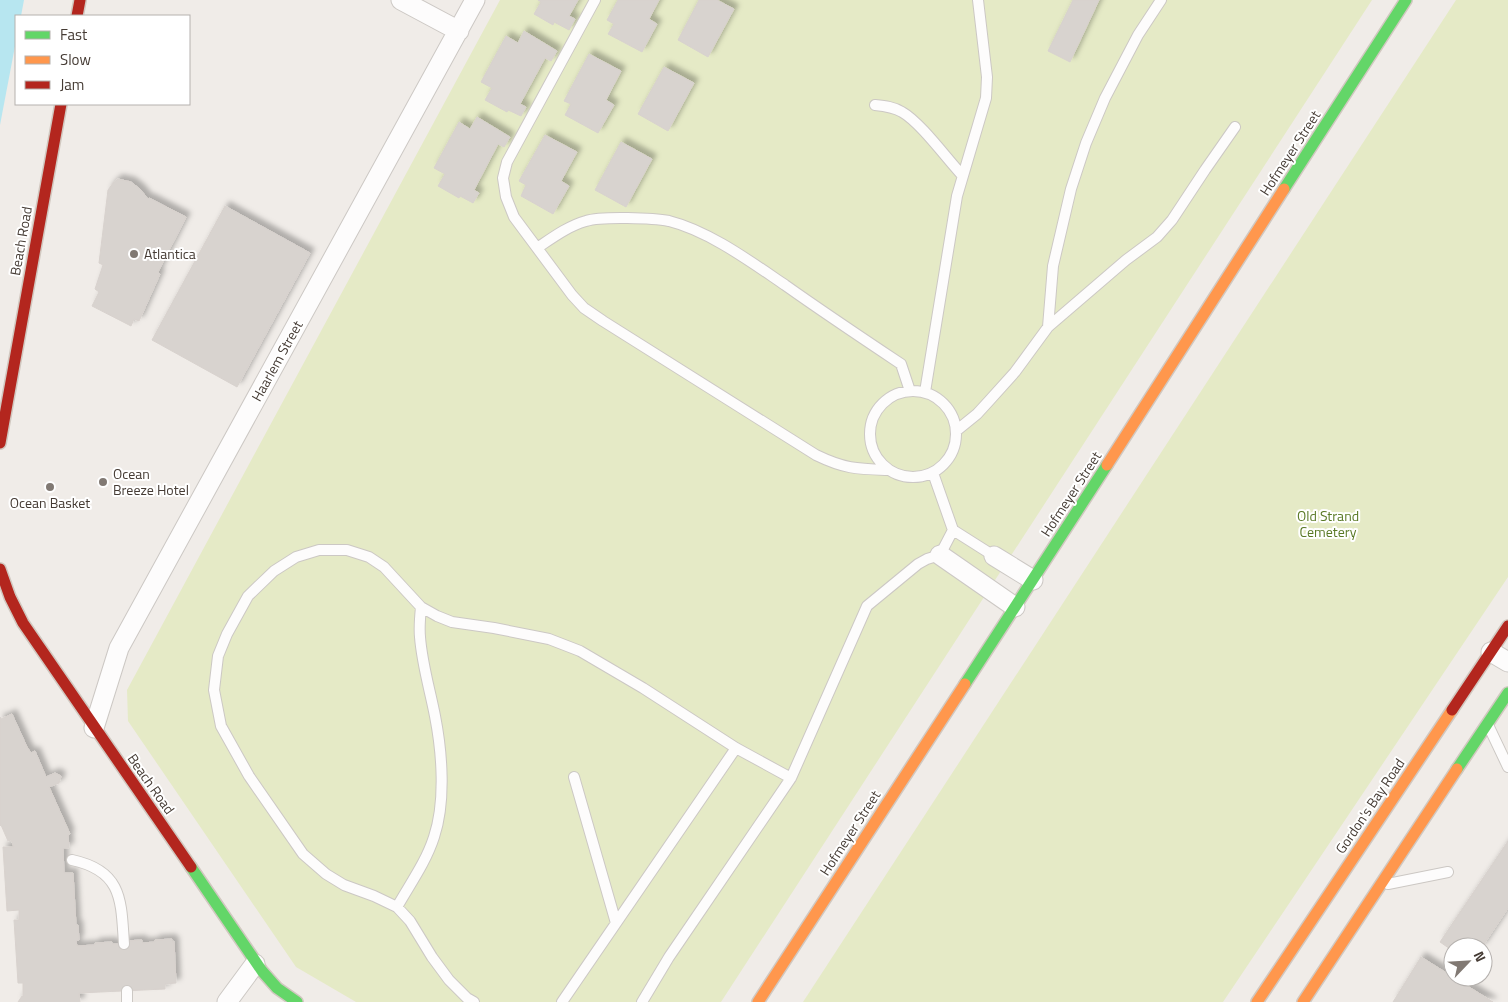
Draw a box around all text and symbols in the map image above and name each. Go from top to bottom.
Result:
legend [15,15,190,105]
text: Fast [60,23,88,46]
text: Slow [60,48,91,71]
text: Jam [60,73,84,96]
street label: Hofmeyer Street [1254,106,1325,199]
street label: Beach Road [4,205,37,277]
place label: Atlantica [144,243,196,264]
marker: Atlantica [128,248,140,260]
street label: Haarlem Street [246,316,307,405]
street label: Hofmeyer Street [1035,447,1106,540]
place label: Ocean Breeze Hotel [113,463,189,500]
marker: Ocean Breeze Hotel [97,476,109,488]
marker: Ocean Basket [44,481,56,493]
place label: Ocean Basket [10,492,90,513]
park label: Old Strand Cemetery [1297,505,1359,542]
street label: Beach Road [123,749,180,818]
street label: Gordon's Bay Road [1330,754,1409,858]
street label: Hofmeyer Street [814,786,885,879]
north arrow [1443,937,1493,987]
text: N [1469,947,1492,965]

